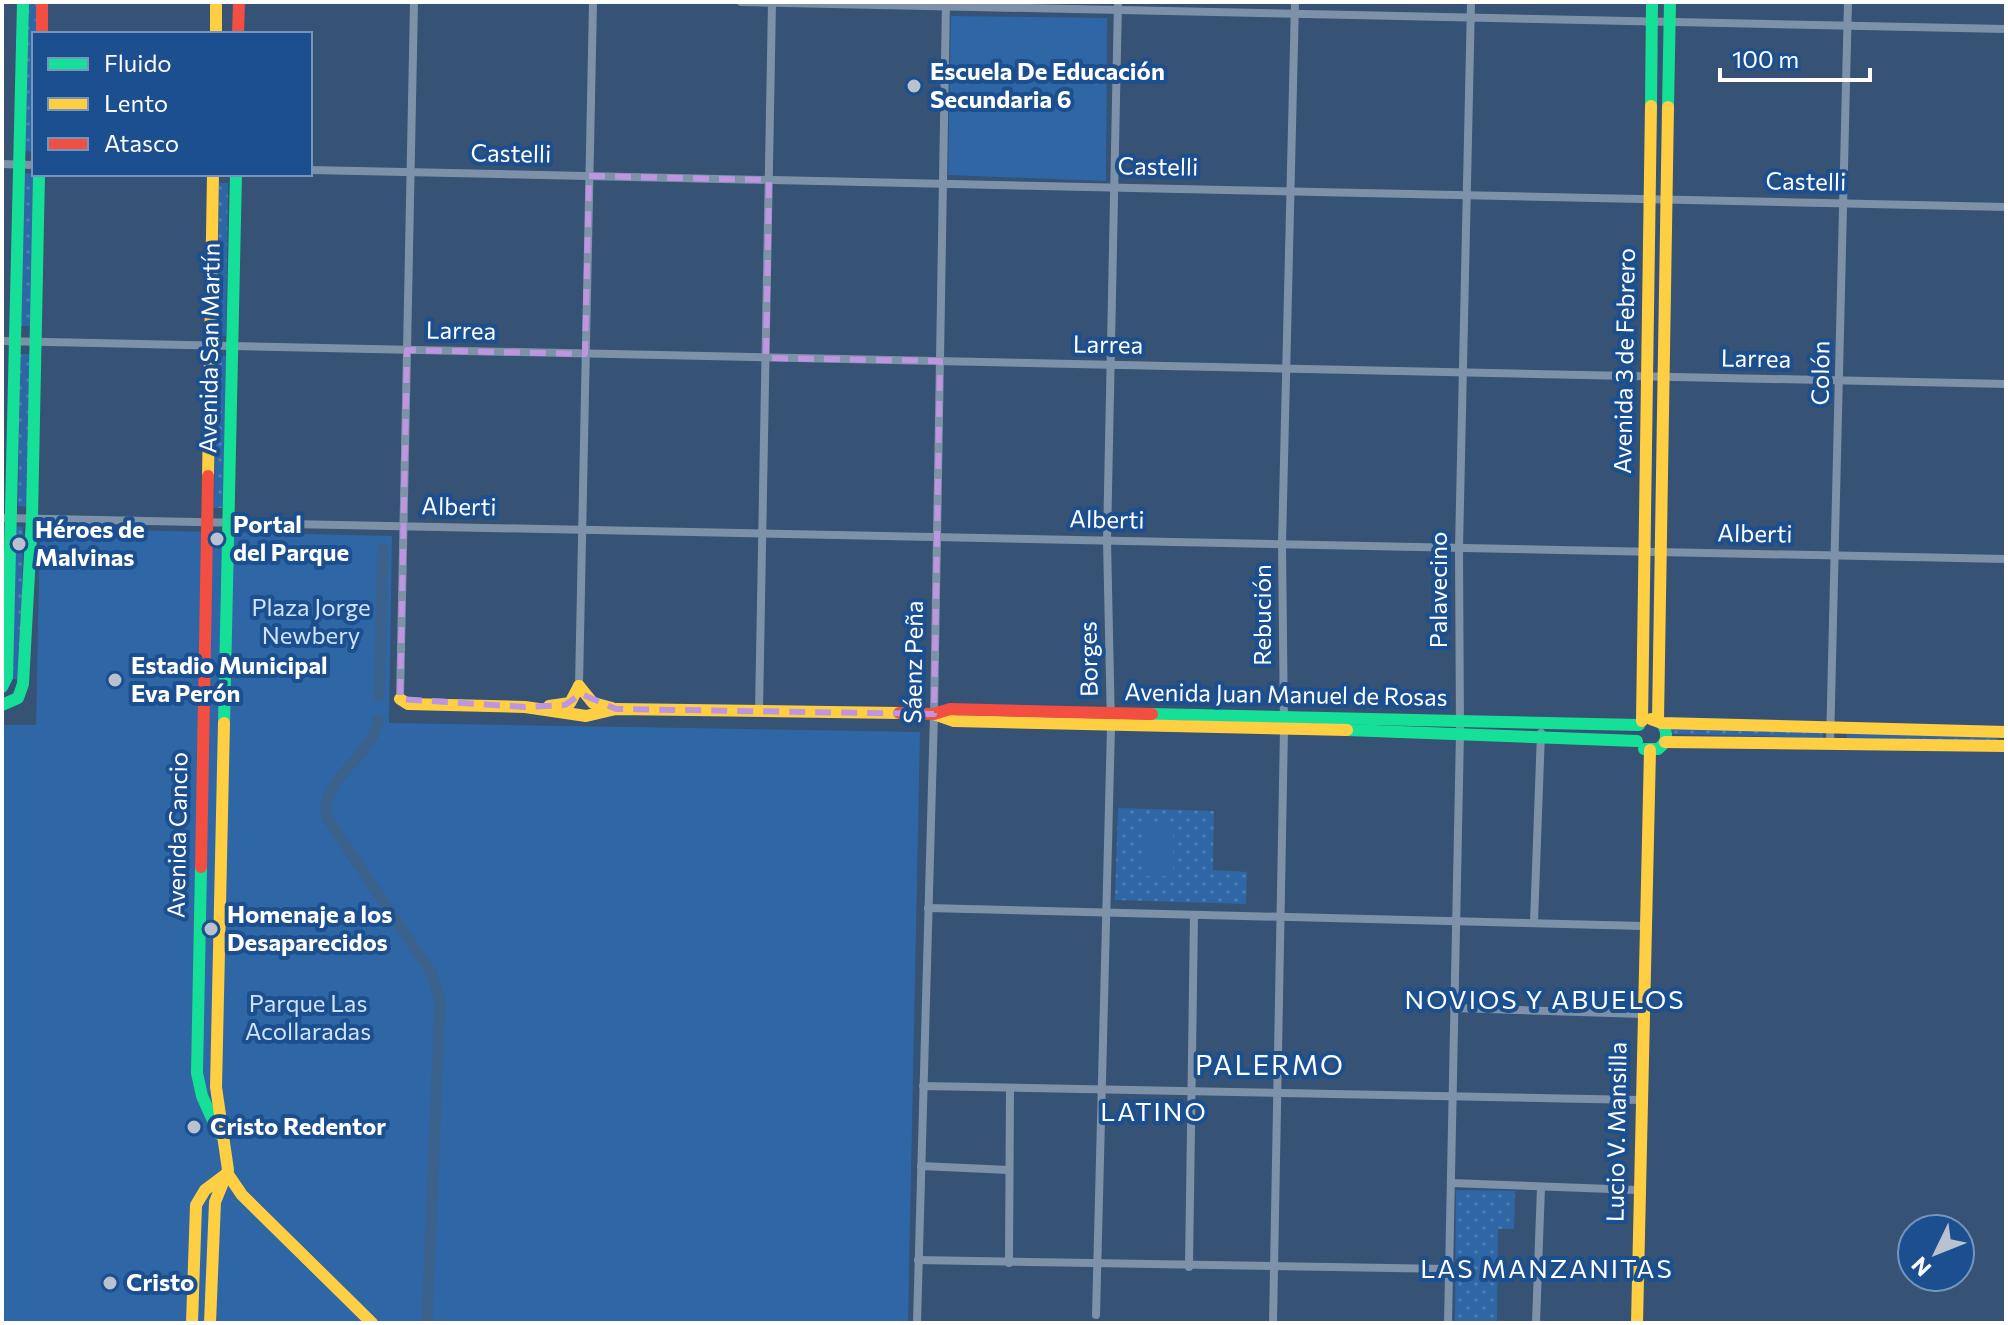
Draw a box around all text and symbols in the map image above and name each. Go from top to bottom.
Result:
legend [32,32,312,176]
scale bar [1720,32,1870,82]
text: 100 m [1732,44,1799,73]
text: Fluido [104,48,172,77]
place label: Escuela De Educación Secundaria 6 [930,56,1165,113]
marker: Escuela De Educación Secundaria 6 [905,77,923,95]
text: Lento [104,88,168,117]
text: Atasco [104,128,179,157]
street label: Castelli [471,137,552,168]
street label: Castelli [1118,150,1199,181]
street label: Castelli [1766,165,1847,196]
street label: Avenida San Martín [192,242,225,454]
street label: Avenida 3 de Febrero [1607,248,1640,474]
street label: Larrea [426,314,496,345]
street label: Larrea [1073,328,1143,359]
street label: Colón [1804,340,1835,406]
street label: Larrea [1721,342,1791,373]
street label: Alberti [421,490,497,521]
street label: Alberti [1069,503,1145,534]
place label: Portal del Parque [233,509,349,566]
place label: Héroes de Malvinas [35,514,145,571]
street label: Alberti [1717,517,1793,548]
marker: Portal del Parque [208,530,226,548]
street label: Palavecino [1423,532,1452,648]
marker: Héroes de Malvinas [10,535,28,553]
street label: Rebución [1247,564,1276,666]
park label: Plaza Jorge Newbery [251,592,371,649]
street label: Sáenz Peña [897,600,928,724]
street label: Borges [1072,621,1103,697]
place label: Estadio Municipal Eva Perón [131,650,328,707]
marker: Estadio Municipal Eva Perón [106,671,124,689]
street label: Avenida Juan Manuel de Rosas [1124,676,1448,711]
street label: Avenida Cancio [161,752,192,918]
place label: Homenaje a los Desaparecidos [227,899,392,956]
marker: Homenaje a los Desaparecidos [202,920,220,938]
district label: NOVIOS Y ABUELOS [1405,983,1685,1014]
park label: Parque Las Acollaradas [245,988,371,1045]
street label: Lucio V. Mansilla [1599,1042,1632,1222]
district label: PALERMO [1195,1047,1345,1081]
district label: LATINO [1100,1095,1208,1126]
place label: Cristo Redentor [210,1111,386,1140]
marker: Cristo Redentor [185,1118,203,1136]
north arrow [1896,1213,1976,1293]
district label: LAS MANZANITAS [1420,1252,1674,1283]
text: N [1906,1252,1937,1282]
place label: Cristo [126,1267,194,1296]
marker: Cristo [101,1274,119,1292]

